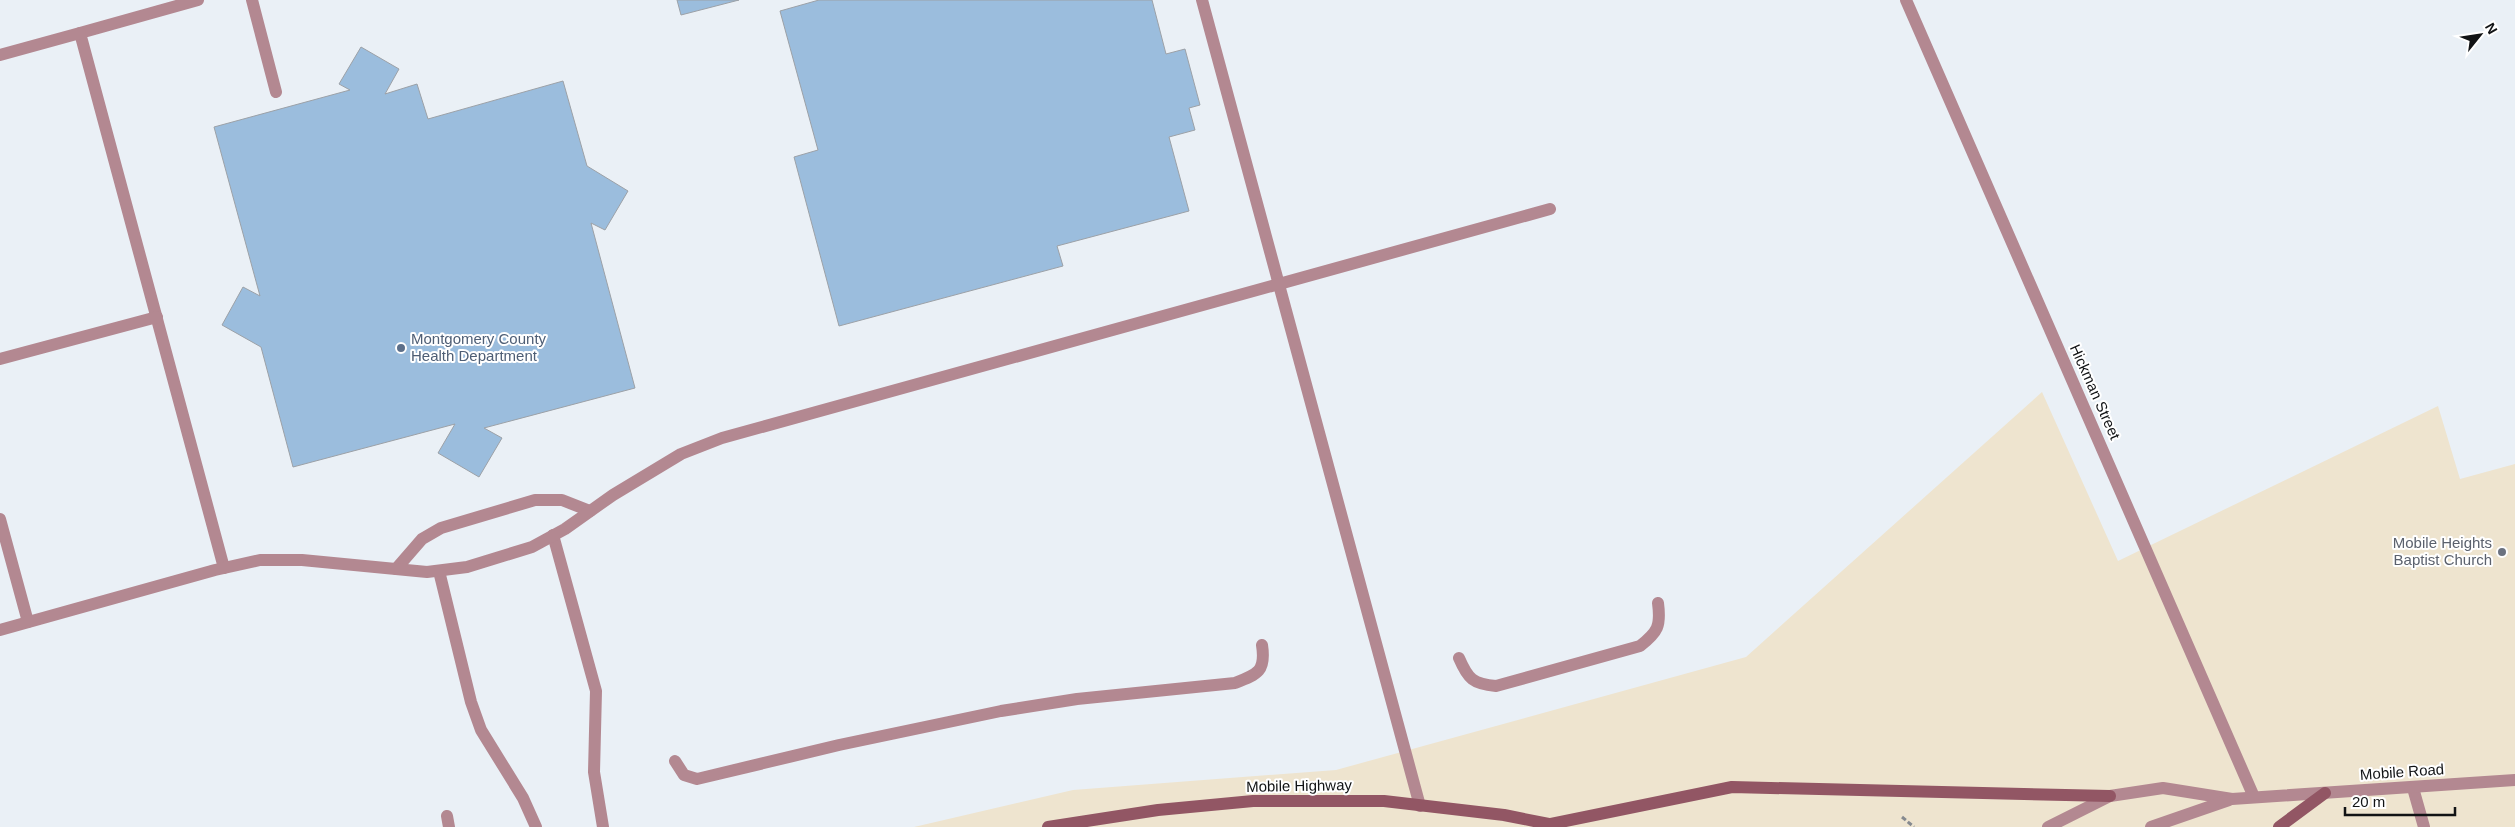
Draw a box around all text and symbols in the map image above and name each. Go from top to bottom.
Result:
north arrow [2455,10,2505,60]
text: N [2482,20,2501,37]
place label: Montgomery County Health Department [411,330,547,364]
street label: Hickman Street [2067,341,2124,443]
marker: Montgomery County Health Department [395,342,407,354]
place label: Mobile Heights Baptist Church [2393,534,2492,568]
marker: Mobile Heights Baptist Church [2496,546,2508,558]
street label: Mobile Road [2359,760,2445,783]
street label: Mobile Highway [1246,776,1353,795]
scale bar [2345,784,2455,816]
text: 20 m [2352,793,2385,810]

